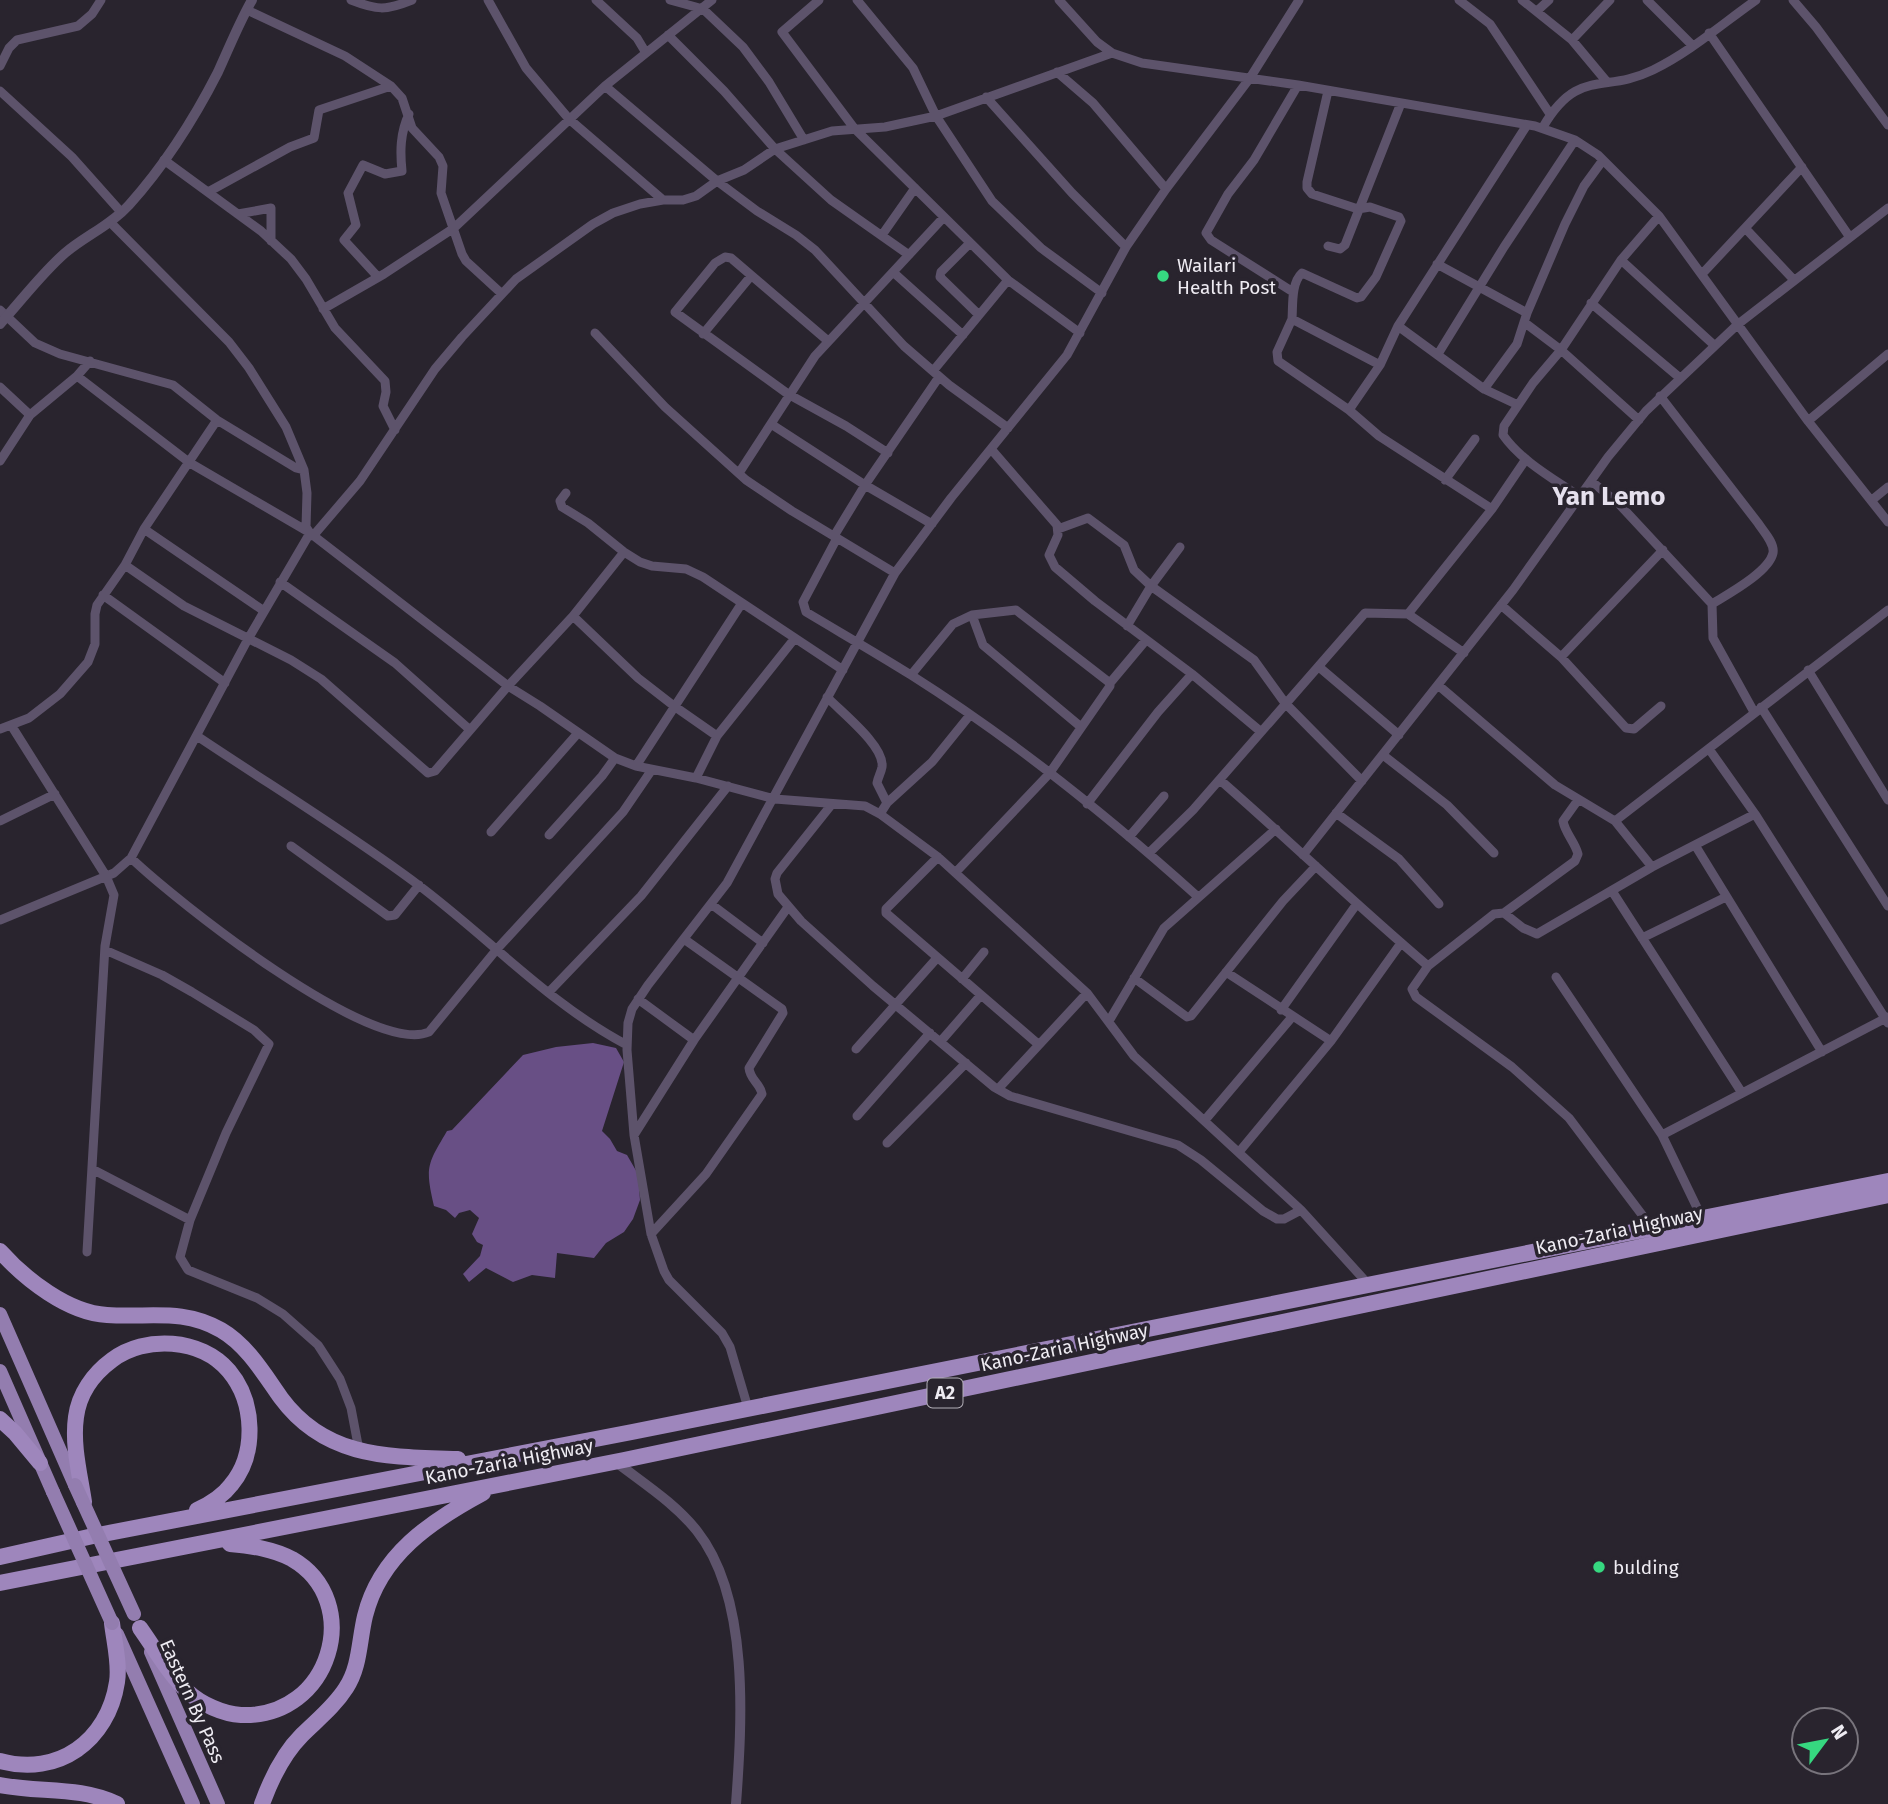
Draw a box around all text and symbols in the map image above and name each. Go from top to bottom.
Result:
place label: Wailari Health Post [1177,254,1276,299]
marker: Wailari Health Post [1155,268,1171,284]
district label: Yan Lemo [1552,481,1665,512]
street label: Kano-Zaria Highway [1533,1201,1706,1259]
street label: Kano-Zaria Highway [978,1318,1151,1376]
road number: A2 [928,1378,962,1408]
street label: Kano-Zaria Highway [423,1434,596,1489]
place label: bulding [1613,1556,1679,1579]
marker: bulding [1591,1559,1607,1575]
street label: Eastern By Pass [155,1636,230,1767]
north arrow [1790,1706,1860,1776]
text: N [1826,1721,1852,1744]

